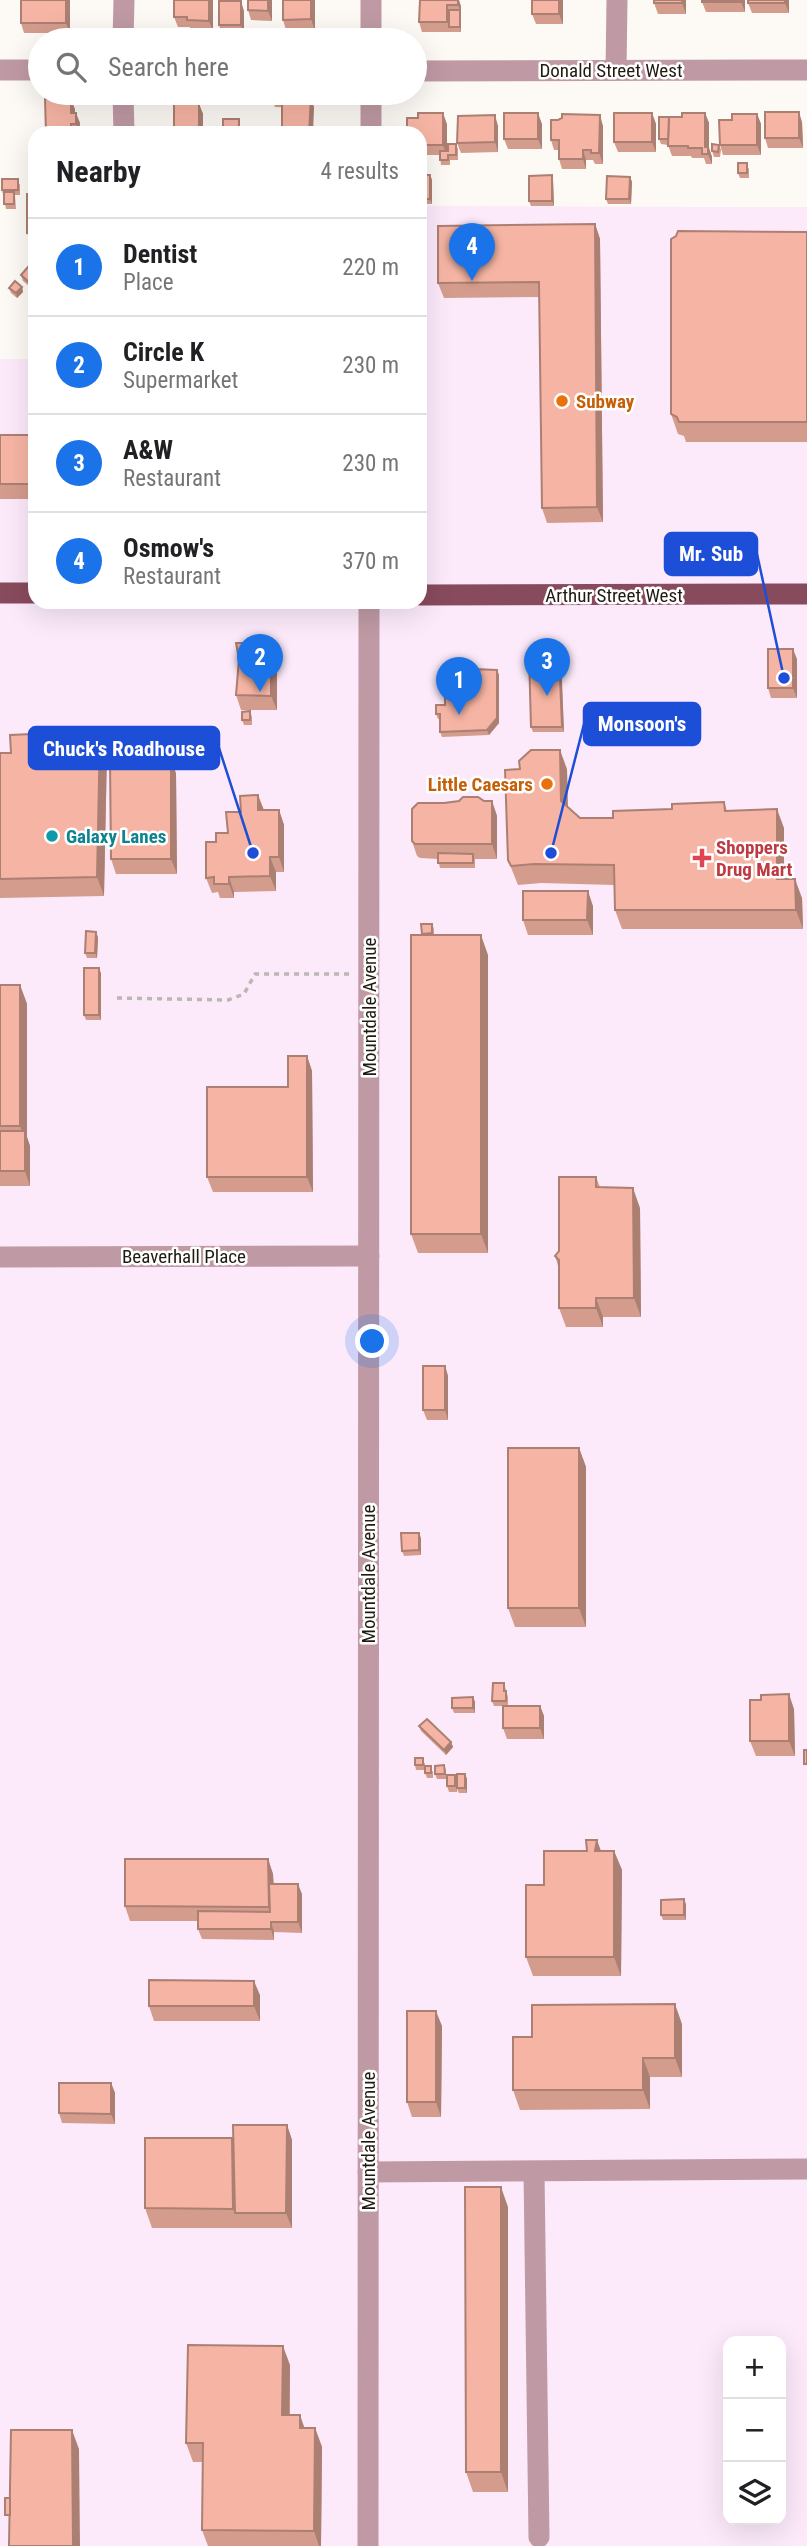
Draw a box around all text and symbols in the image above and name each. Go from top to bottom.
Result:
search box [28,28,427,105]
icon: search [52,48,90,86]
text: Search here [108,52,229,82]
street label: Donald Street West [539,59,683,82]
text: Nearby [56,154,141,189]
text: 4 results [321,158,399,185]
pin: 4 [449,223,495,281]
text: Dentist [123,239,197,269]
text: 1 [73,254,85,281]
text: 220 m [342,254,399,281]
text: Place [123,269,173,296]
text: Circle K [123,337,204,367]
text: 2 [73,352,85,379]
text: 230 m [342,352,399,379]
text: Supermarket [123,367,238,394]
place label: Subway [576,390,635,413]
marker: Subway [554,393,570,409]
text: A&W [123,435,173,465]
text: 3 [73,450,85,477]
text: 230 m [342,450,399,477]
text: Restaurant [123,465,221,492]
text: Osmow's [123,533,214,563]
callout: Mr. Sub [665,533,757,575]
text: Mr. Sub [679,542,743,566]
text: 4 [73,548,85,575]
text: 370 m [342,548,399,575]
text: Restaurant [123,563,221,590]
street label: Arthur Street West [545,584,683,607]
pin: 2 [237,634,283,692]
pin: 3 [524,638,570,696]
pin: 1 [436,657,482,715]
callout: Monsoon's [584,703,700,745]
text: Monsoon's [598,712,686,736]
callout: Chuck's Roadhouse [29,727,219,769]
text: Chuck's Roadhouse [43,737,205,761]
place label: Little Caesars [428,773,533,796]
marker: Little Caesars [539,776,555,792]
place label: Galaxy Lanes [66,825,166,848]
marker: Galaxy Lanes [44,828,60,844]
place label: Shoppers Drug Mart [716,836,792,881]
marker: Shoppers Drug Mart [694,850,710,866]
street label: Mountdale Avenue [358,938,381,1076]
street label: Beaverhall Place [122,1245,246,1268]
your location [355,1324,389,1358]
street label: Mountdale Avenue [357,1505,380,1643]
street label: Mountdale Avenue [357,2072,380,2210]
map controls [723,2336,786,2525]
button: + [723,2336,786,2399]
button: − [723,2399,786,2462]
button: layers [723,2462,786,2525]

